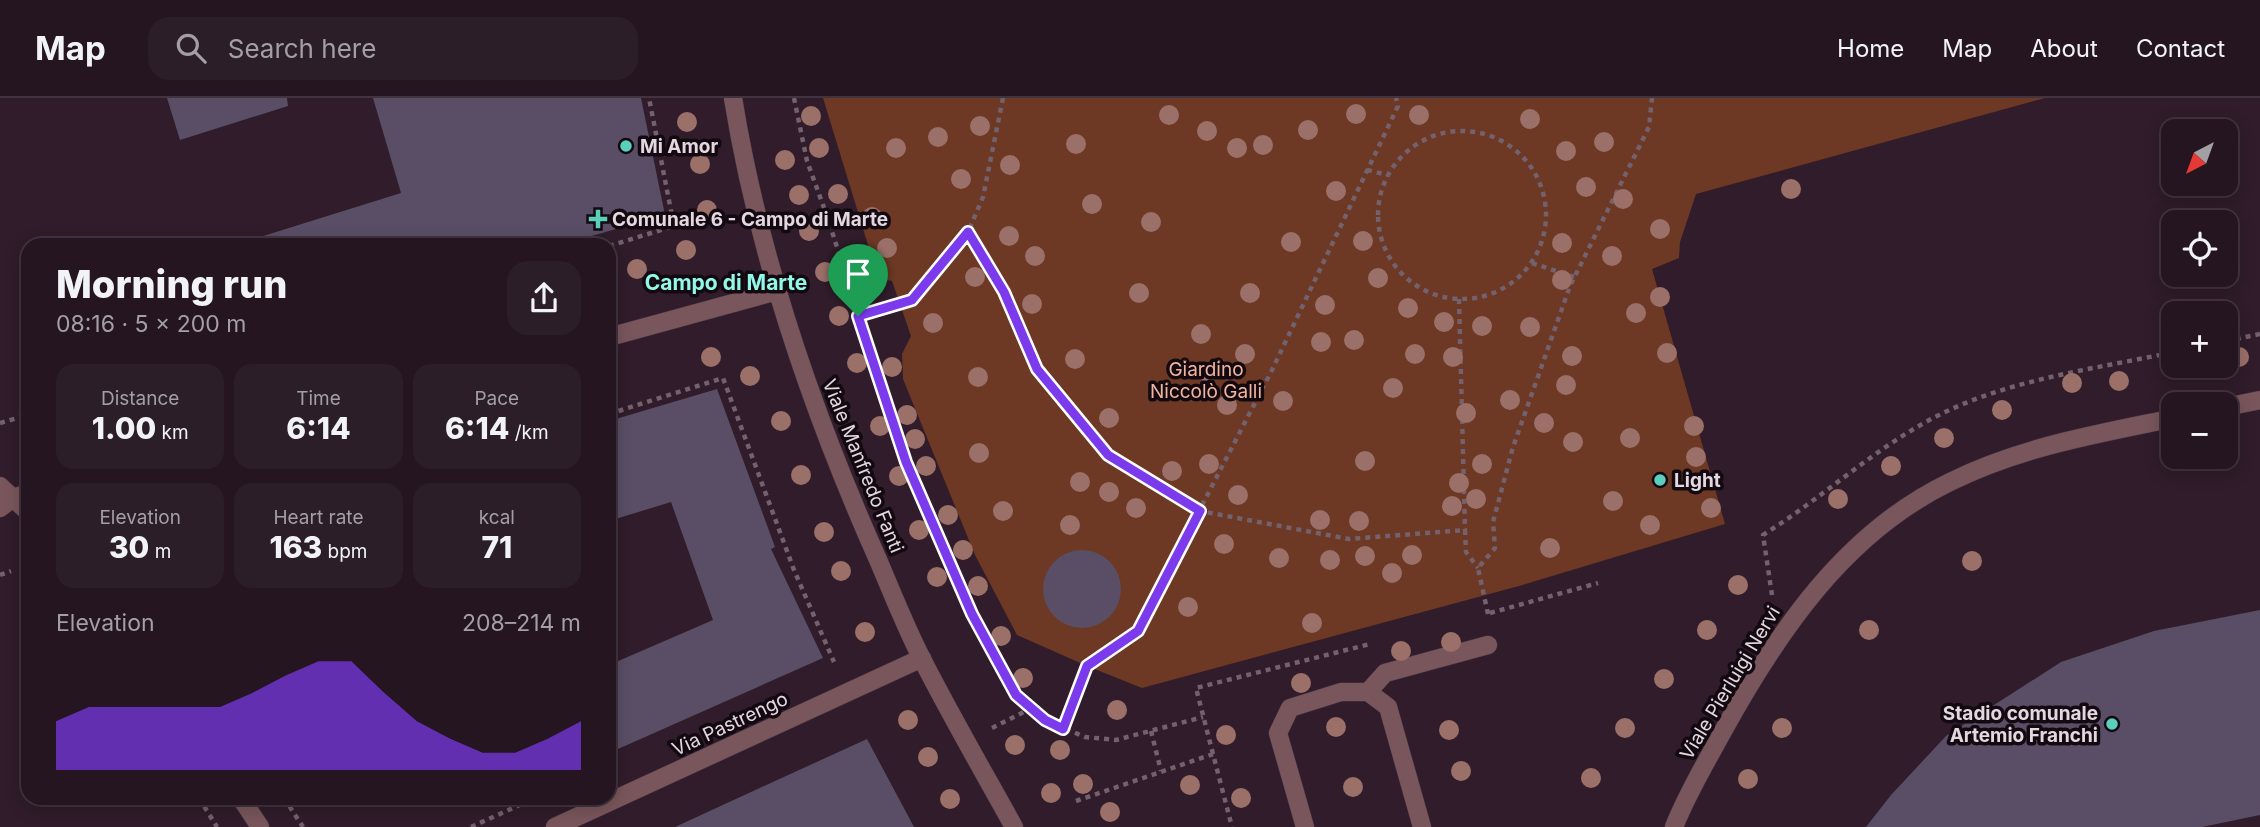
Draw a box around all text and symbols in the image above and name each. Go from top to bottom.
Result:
search box [148,17,638,80]
text: Map [35,28,106,68]
icon: search [172,29,210,67]
text: Search here [228,33,376,64]
text: Home [1837,34,1904,63]
text: Map [1942,34,1992,63]
text: About [2030,34,2098,63]
text: Contact [2136,34,2225,63]
north arrow [2161,119,2238,196]
map controls [2161,119,2238,469]
place label: Mi Amor [640,135,719,158]
marker: Mi Amor [618,138,634,154]
place label: Comunale 6 - Campo di Marte [612,208,888,231]
button: locate [2161,210,2238,287]
marker: Comunale 6 - Campo di Marte [590,211,606,227]
pin [828,244,888,316]
icon: arrive [839,255,877,293]
text: Morning run [56,261,287,307]
button: share [507,261,581,335]
district label: Campo di Marte [645,270,807,295]
button: + [2161,301,2238,378]
text: 08:16 · 5 × 200 m [56,310,246,338]
park label: Giardino Niccolò Galli [1150,358,1262,403]
street label: Viale Manfredo Fanti [818,376,908,556]
text: Distance [101,387,179,410]
text: Time [296,387,341,410]
text: Pace [474,387,519,410]
button: − [2161,392,2238,469]
text: 1.00 [92,410,156,446]
text: 6:14 [286,410,351,446]
text: 6:14 [445,410,509,446]
text: km [156,421,189,444]
text: /km [509,421,549,444]
place label: Light [1674,469,1721,492]
marker: Light [1652,472,1668,488]
text: Elevation [99,506,181,529]
text: Heart rate [273,506,363,529]
text: kcal [479,506,515,529]
text: 30 [109,529,149,565]
text: 163 [269,529,322,565]
text: 71 [481,529,512,565]
text: m [149,540,171,563]
text: bpm [322,540,368,563]
street label: Viale Pierluigi Nervi [1675,602,1785,764]
text: Elevation [56,609,155,637]
text: 208–214 m [462,609,581,637]
street label: Via Pastrengo [669,687,791,761]
place label: Stadio comunale Artemio Franchi [1943,702,2098,747]
marker: Stadio comunale Artemio Franchi [2104,716,2120,732]

